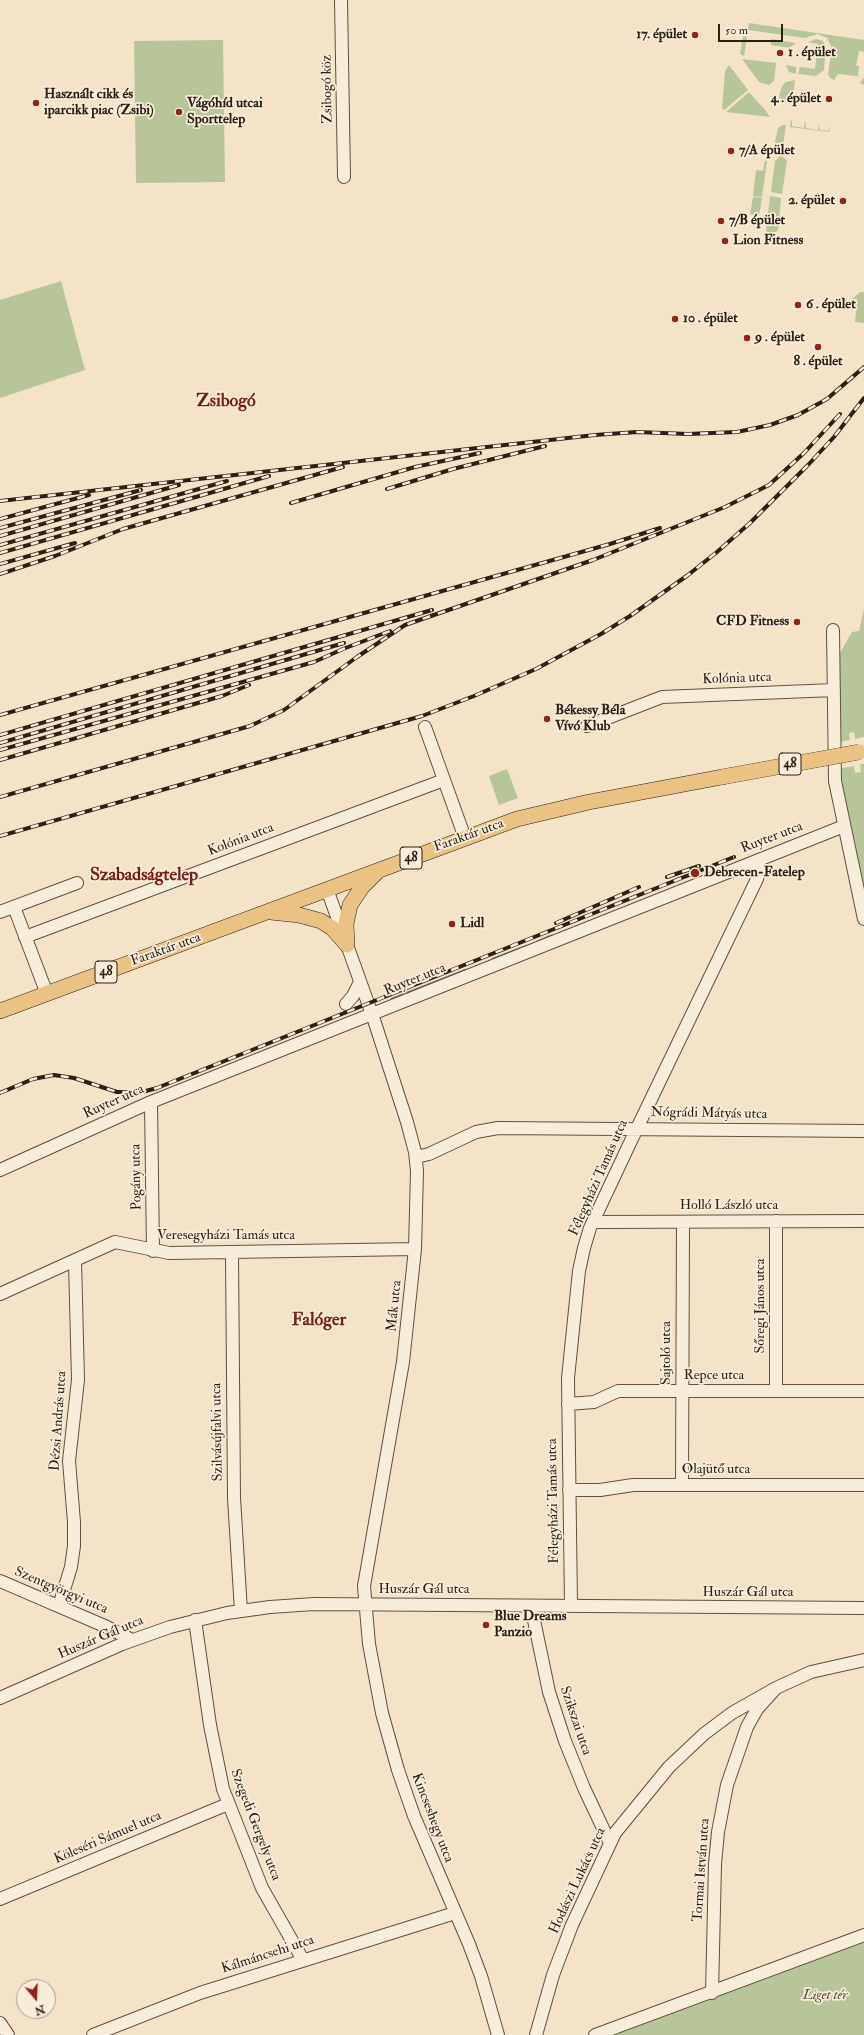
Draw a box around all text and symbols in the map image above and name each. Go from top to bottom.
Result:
scale bar [720,16,785,42]
text: 50 m [725,23,748,38]
place label: 17. épület [636,27,687,43]
marker: 17. épület [690,30,700,40]
place label: 1 . épület [788,45,836,61]
marker: 1 . épület [775,48,785,58]
street label: Zsibogó köz [319,54,337,124]
place label: Használt cikk és iparcikk piac (Zsibi) [44,87,154,120]
place label: 4 . épület [771,91,821,107]
marker: 4 . épület [824,94,834,104]
place label: Vágóhíd utcai Sporttelep [187,96,263,128]
marker: Használt cikk és iparcikk piac (Zsibi) [31,98,41,108]
marker: Vágóhíd utcai Sporttelep [174,107,184,117]
place label: 7/A épület [739,143,795,159]
marker: 7/A épület [726,146,736,156]
place label: 2. épület [788,193,835,209]
marker: 2. épület [838,196,848,206]
place label: 7/B épület [729,213,785,229]
marker: 7/B épület [716,216,726,226]
place label: Lion Fitness [733,233,803,249]
marker: Lion Fitness [720,236,730,246]
place label: 6 . épület [806,297,856,313]
marker: 6 . épület [793,300,803,310]
place label: 10 . épület [683,311,738,327]
marker: 10 . épület [670,314,680,324]
place label: 9 . épület [755,330,805,346]
marker: 9 . épület [742,333,752,343]
marker: 8 . épület [813,342,823,352]
place label: 8 . épület [793,354,843,370]
district label: Zsibogó [196,391,256,413]
place label: CFD Fitness [716,614,789,630]
marker: CFD Fitness [792,617,802,627]
street label: Kolónia utca [702,669,772,689]
place label: Békessy Béla Vívó Klub [555,703,625,736]
marker: Békessy Béla Vívó Klub [542,714,552,724]
road number: 48 [779,753,801,775]
street label: Faraktár utca [432,816,506,856]
street label: Ruyter utca [739,819,805,857]
street label: Kolónia utca [206,820,276,860]
road number: 48 [400,847,422,869]
district label: Szabadságtelep [90,865,198,887]
place label: Debrecen-Fatelep [704,865,805,881]
marker: Debrecen-Fatelep [689,867,701,879]
place label: Lidl [460,916,484,932]
marker: Lidl [447,919,457,929]
street label: Faraktár utca [129,930,203,970]
street label: Ruyter utca [382,960,448,1000]
road number: 48 [95,961,117,983]
street label: Ruyter utca [81,1081,147,1123]
street label: Nógrádi Mátyás utca [650,1105,768,1123]
street label: Félegyházi Tamás utca [566,1117,632,1239]
street label: Pogány utca [128,1144,146,1210]
street label: Holló László utca [680,1198,778,1214]
street label: Veresegyházi Tamás utca [157,1228,295,1244]
street label: Sőregi János utca [753,1259,769,1353]
street label: Mák utca [384,1279,406,1333]
district label: Falóger [292,1310,346,1332]
street label: Sajtoló utca [659,1321,675,1385]
street label: Repce utca [684,1368,744,1384]
street label: Dézsi András utca [47,1370,71,1472]
street label: Szilvásújfalvi utca [209,1383,227,1481]
street label: Félegyházi Tamás utca [545,1438,563,1564]
street label: Olajütő utca [682,1462,750,1478]
street label: Szentgyörgyi utca [12,1564,110,1618]
street label: Huszár Gál utca [378,1582,470,1598]
street label: Huszár Gál utca [702,1585,794,1601]
place label: Blue Dreams Panzio [494,1609,567,1642]
street label: Huszár Gál utca [56,1612,146,1664]
marker: Blue Dreams Panzio [481,1620,491,1630]
street label: Szikszai utca [555,1684,595,1758]
street label: Szegedi Gergely utca [226,1767,284,1883]
street label: Kincseshegy utca [407,1771,457,1865]
street label: Köleséri Sámuel utca [52,1808,164,1868]
street label: Tormai István utca [690,1818,714,1922]
street label: Hodászi Lukács utca [546,1825,610,1937]
street label: Kálmáncsehi utca [220,1932,316,1978]
north arrow [16,1979,56,2019]
park label: Liget tér [803,1988,847,2004]
text: N [33,2002,47,2018]

